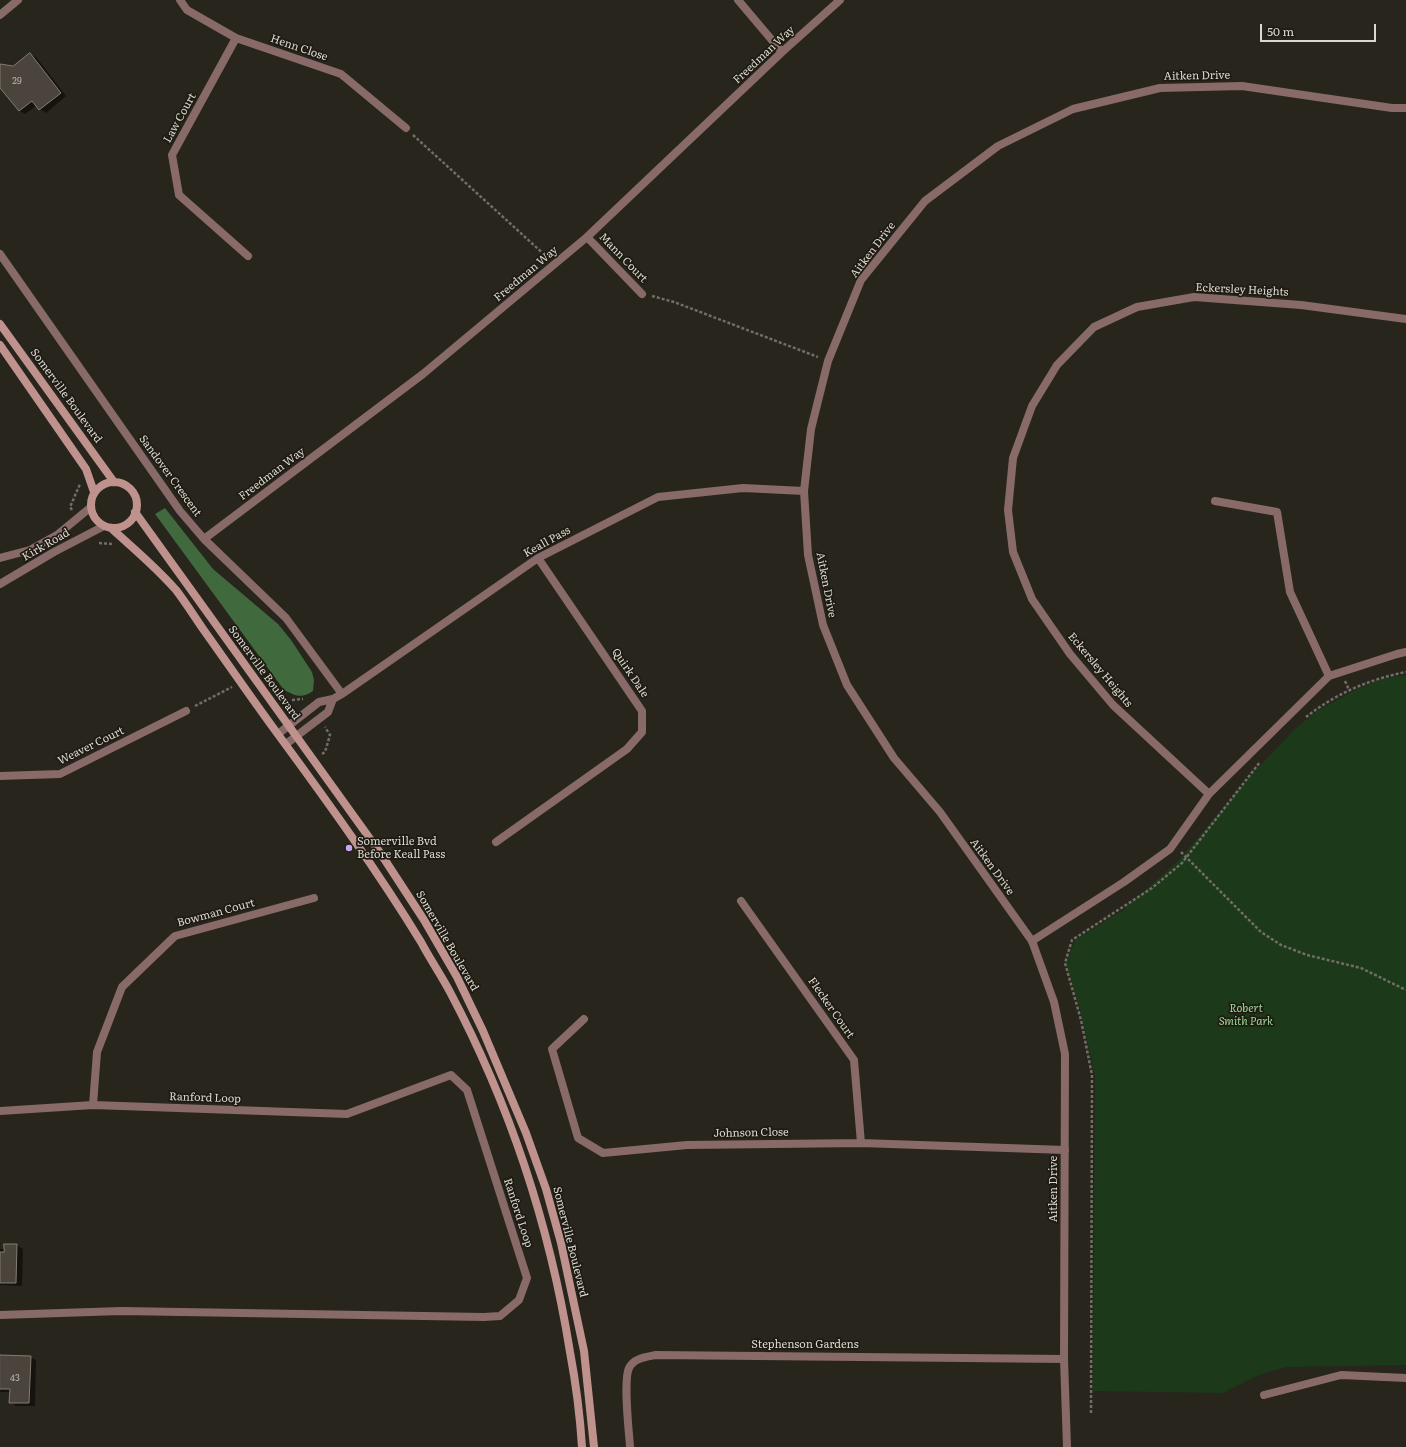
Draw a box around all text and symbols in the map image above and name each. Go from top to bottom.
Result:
scale bar [1262,16,1378,42]
text: 50 m [1267,22,1294,40]
street label: Freedman Way [731,23,797,87]
street label: Henn Close [269,32,329,64]
street label: Aitken Drive [1164,69,1230,83]
house number: 29 [12,76,22,86]
street label: Law Court [161,91,199,145]
street label: Aitken Drive [848,219,898,281]
street label: Mann Court [596,230,650,286]
street label: Freedman Way [491,243,561,305]
street label: Eckersley Heights [1195,281,1289,299]
street label: Somerville Boulevard [27,346,105,446]
street label: Sandover Crescent [136,433,204,519]
street label: Freedman Way [236,445,308,503]
street label: Keall Pass [521,524,573,560]
street label: Kirk Road [20,526,72,564]
street label: Aitken Drive [813,551,839,619]
street label: Somerville Boulevard [225,623,303,723]
street label: Eckersley Heights [1065,630,1135,710]
street label: Quirk Dale [609,646,651,700]
street label: Weaver Court [56,724,126,768]
place label: Somerville Bvd Before Keall Pass [357,835,445,861]
street label: Aitken Drive [967,836,1017,898]
marker: Somerville Bvd Before Keall Pass [344,843,354,853]
street label: Somerville Boulevard [413,889,481,993]
street label: Bowman Court [176,896,256,930]
street label: Flecker Court [805,975,857,1041]
park label: Robert Smith Park [1219,1002,1273,1028]
street label: Ranford Loop [169,1090,241,1106]
street label: Johnson Close [713,1126,789,1140]
street label: Aitken Drive [1047,1156,1061,1222]
street label: Ranford Loop [501,1177,535,1249]
street label: Somerville Boulevard [550,1185,590,1299]
street label: Stephenson Gardens [751,1338,859,1352]
house number: 43 [10,1373,20,1383]

